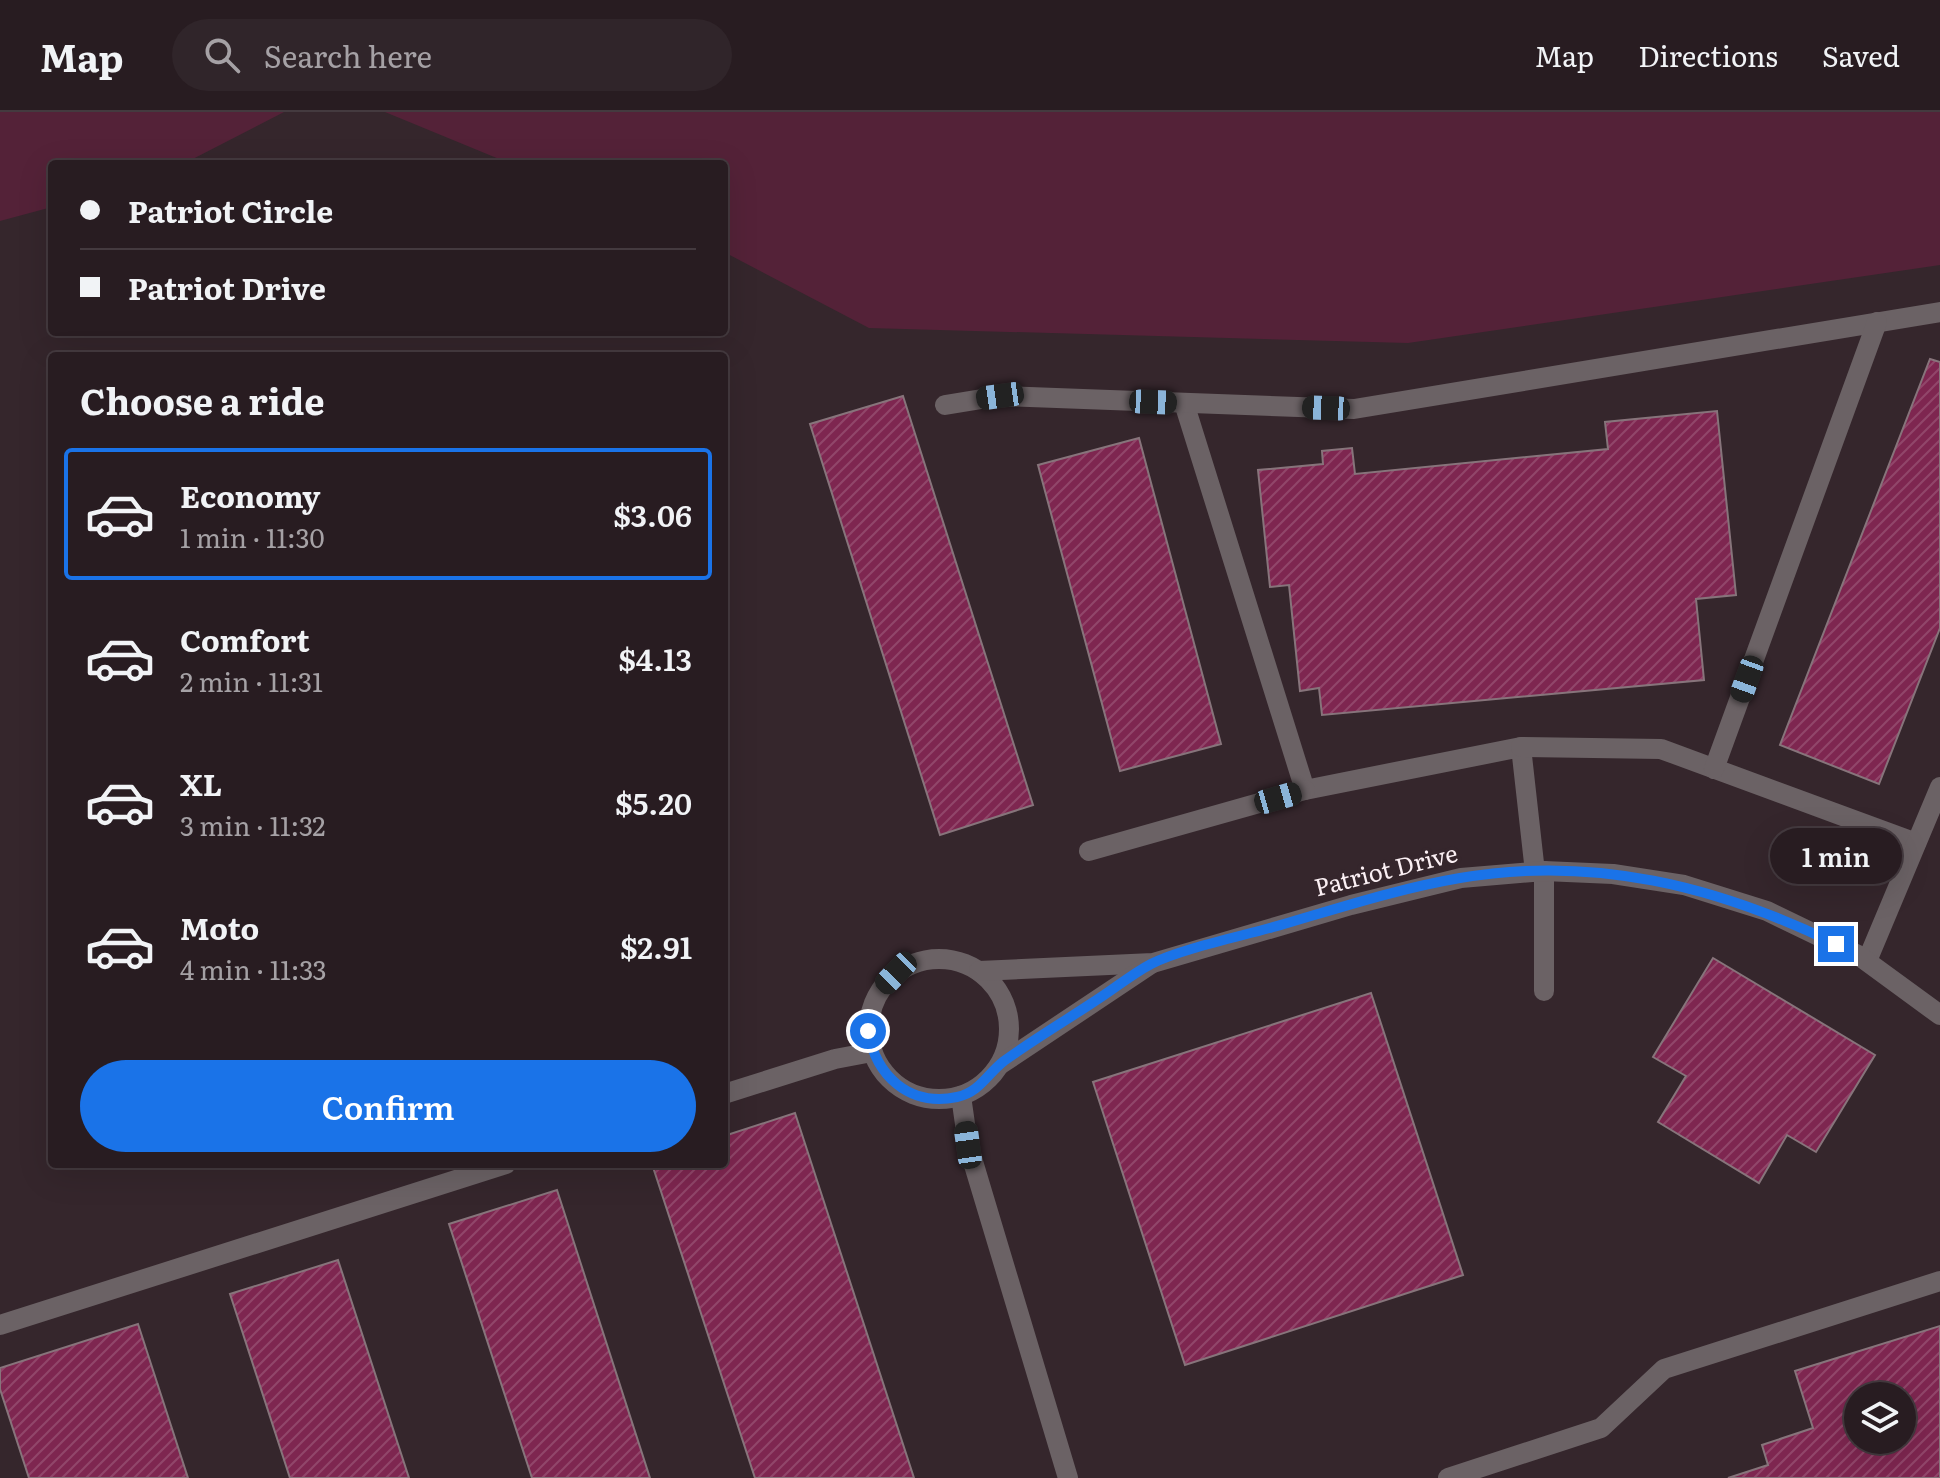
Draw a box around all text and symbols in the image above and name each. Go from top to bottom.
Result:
search box [172,19,732,91]
text: Map [40,27,124,84]
icon: search [200,33,244,77]
text: Search here [264,33,432,77]
text: Map [1535,34,1594,76]
text: Directions [1638,34,1778,76]
text: Saved [1822,34,1900,76]
text: Patriot Circle [128,188,333,232]
text: Patriot Drive [128,265,326,309]
text: Choose a ride [80,373,325,426]
car [975,381,1025,411]
car [1129,389,1177,415]
car [1302,395,1350,421]
text: Economy [180,473,320,517]
icon: car [84,478,156,550]
text: $3.06 [613,492,692,536]
text: 1 min · 11:30 [180,517,325,556]
text: Comfort [180,617,310,661]
icon: car [84,622,156,694]
text: $4.13 [618,636,692,680]
car [1728,652,1766,706]
text: 2 min · 11:31 [180,661,323,700]
text: XL [180,761,222,805]
icon: car [84,766,156,838]
text: $5.20 [615,780,692,824]
car [1252,780,1304,816]
text: 3 min · 11:32 [180,805,326,844]
callout: 1 min [1770,828,1902,884]
street label: Patriot Drive [1310,834,1461,903]
text: 1 min [1802,836,1870,875]
text: Moto [180,905,259,949]
icon: car [84,910,156,982]
text: $2.91 [620,924,692,968]
route end [1818,926,1854,962]
car [871,947,921,999]
text: 4 min · 11:33 [180,949,327,988]
route start [850,1013,886,1049]
button: Confirm [80,1060,696,1152]
car [953,1120,983,1170]
map controls [1844,1382,1916,1454]
button: layers [1844,1382,1916,1454]

